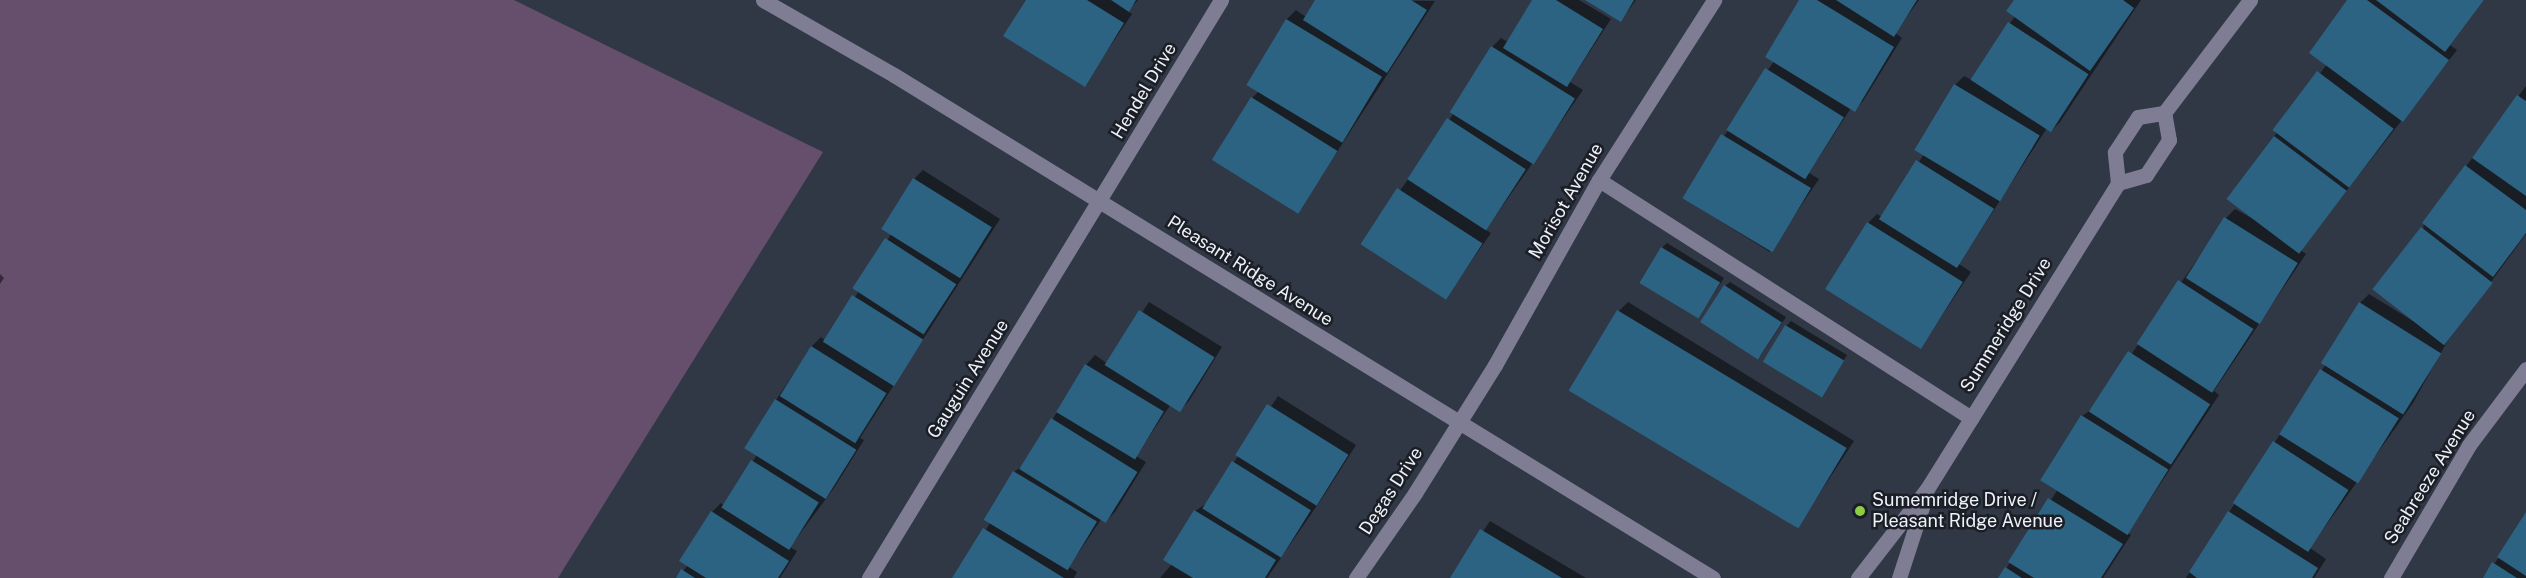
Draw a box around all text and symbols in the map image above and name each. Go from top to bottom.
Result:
street label: Hendel Drive [1107,39,1181,143]
street label: Morisot Avenue [1524,140,1608,262]
street label: Pleasant Ridge Avenue [1163,211,1337,331]
street label: Summeridge Drive [1956,254,2056,396]
street label: Gauguin Avenue [923,316,1013,442]
street label: Seabreeze Avenue [2380,406,2480,548]
street label: Degas Drive [1355,443,1427,539]
place label: Sumemridge Drive / Pleasant Ridge Avenue [1872,490,2063,532]
marker: Sumemridge Drive / Pleasant Ridge Avenue [1853,504,1867,518]

